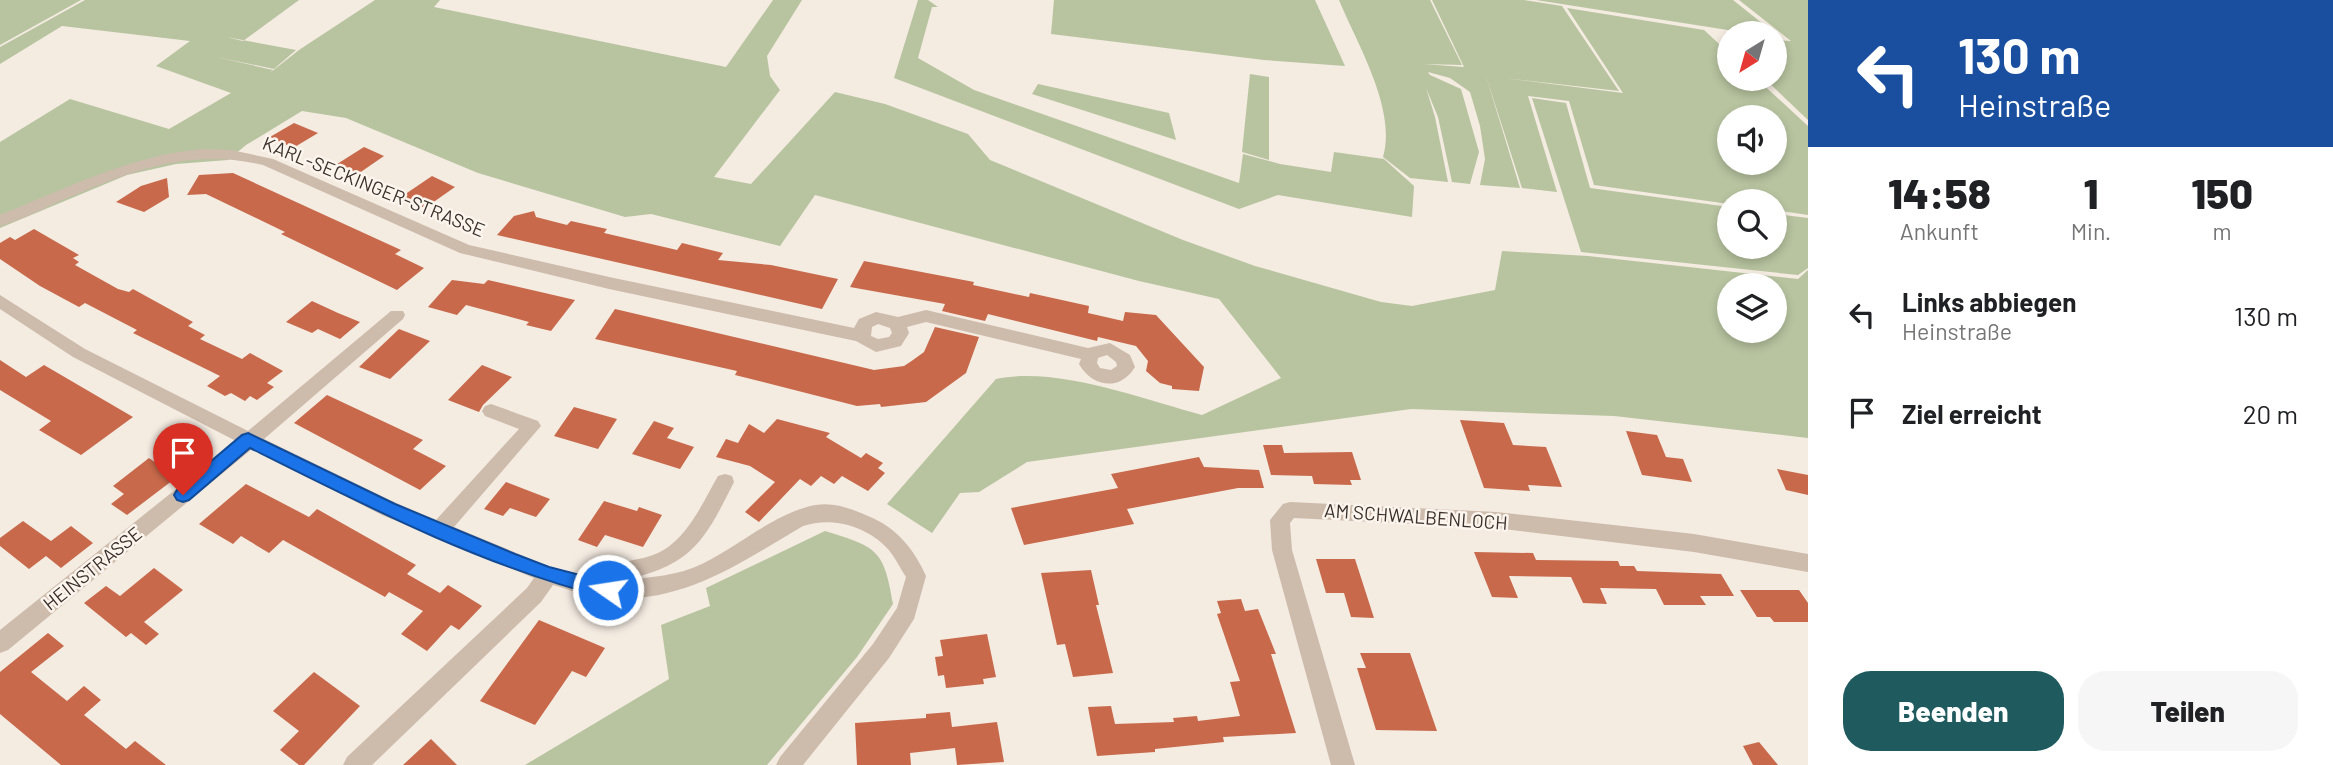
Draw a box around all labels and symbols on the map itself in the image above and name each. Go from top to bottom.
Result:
north arrow [1717,21,1787,91]
street label: KARL-SECKINGER-STRASSE [260,131,488,241]
pin [153,423,213,495]
street label: AM SCHWALBENLOCH [1323,498,1509,534]
street label: HEINSTRASSE [38,521,146,615]
position arrow [571,553,645,627]

